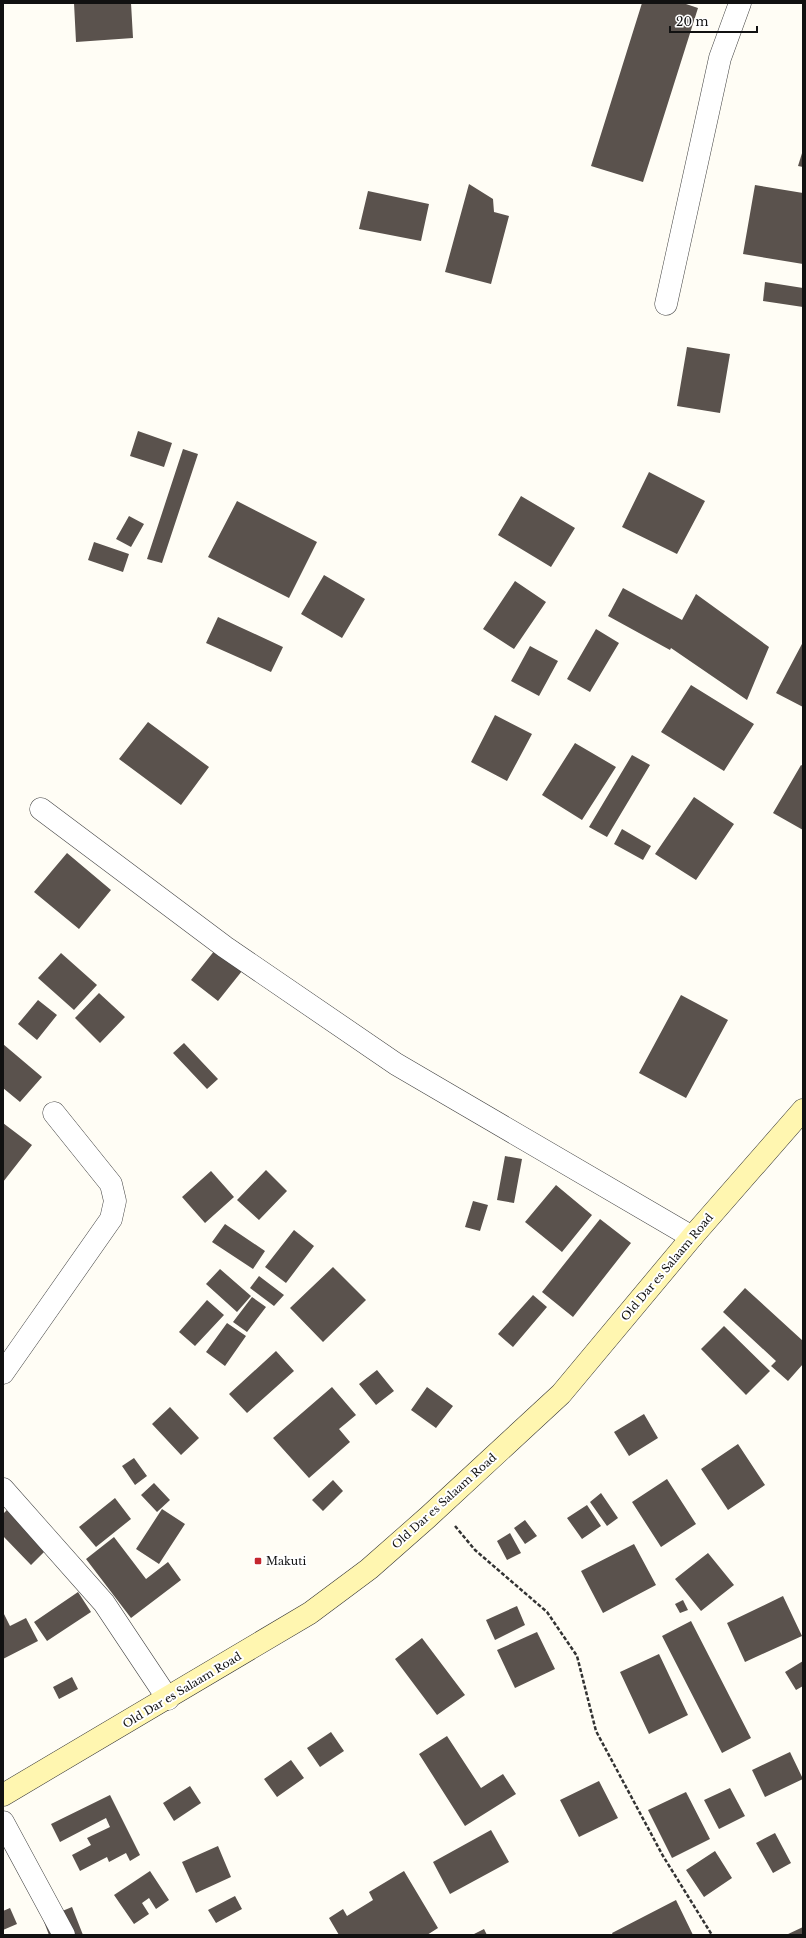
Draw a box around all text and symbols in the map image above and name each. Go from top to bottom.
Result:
scale bar [670,8,757,34]
text: 20 m [676,14,708,29]
street label: Old Dar es Salaam Road [618,1210,716,1324]
street label: Old Dar es Salaam Road [389,1450,500,1552]
place label: Makuti [266,1554,306,1568]
marker: Makuti [253,1556,263,1566]
street label: Old Dar es Salaam Road [120,1649,244,1731]

